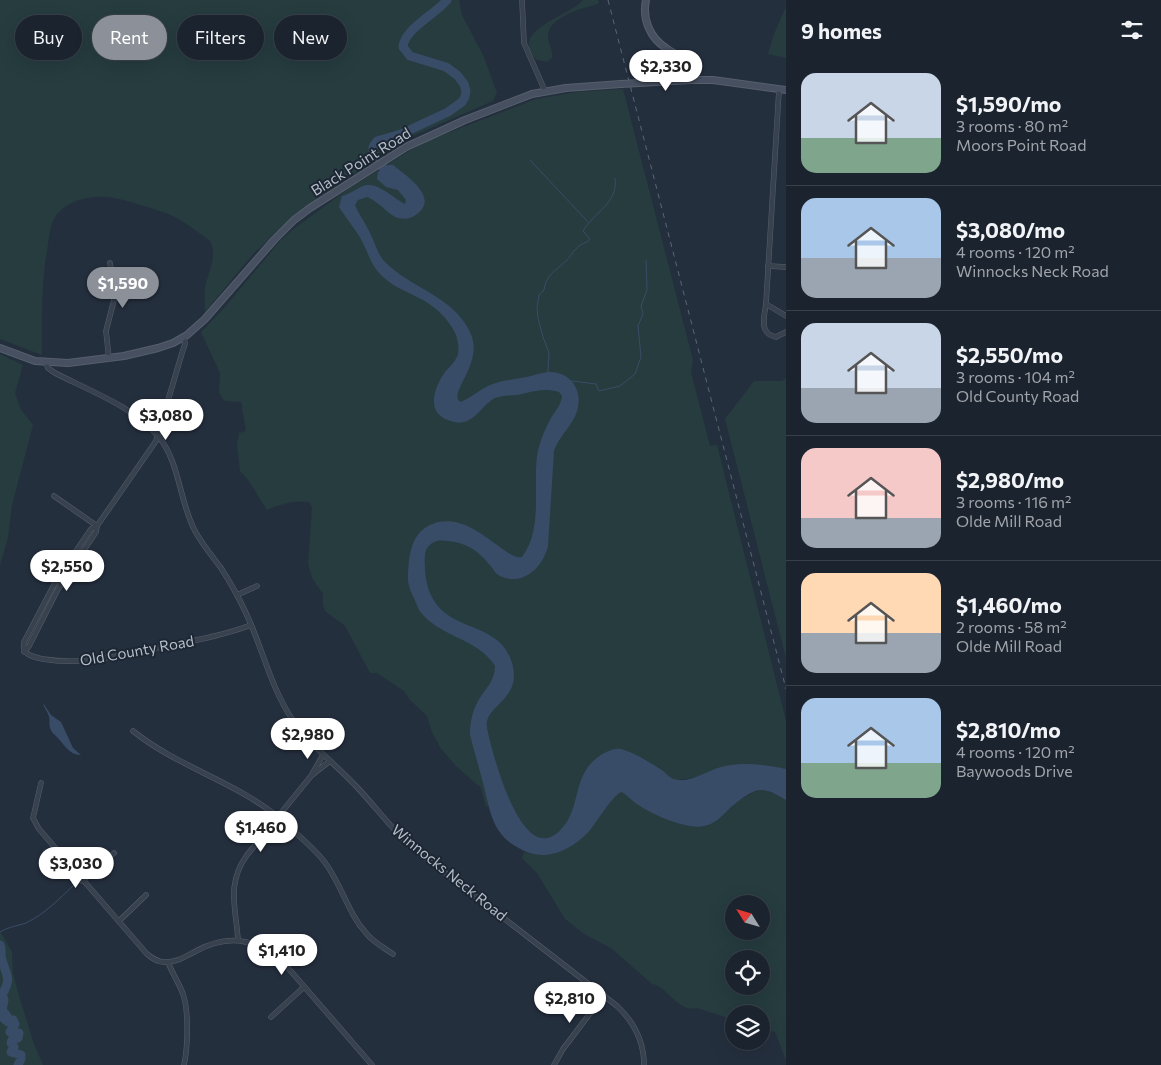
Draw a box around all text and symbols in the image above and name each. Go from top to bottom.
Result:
chip: Buy [15,15,82,60]
chip: Rent [92,15,167,60]
chip: Filters [177,15,264,60]
chip: New [274,15,347,60]
icon: filters [1118,16,1146,44]
text: 9 homes [801,18,882,43]
pin: $2,330 [625,49,707,92]
text: $2,330 [640,56,692,75]
text: $1,590/mo [956,91,1061,116]
icon: home [841,93,901,153]
text: 3 rooms · 80 m² [956,116,1068,135]
street label: Black Point Road [307,123,414,199]
text: Moors Point Road [956,135,1086,154]
text: $3,080/mo [956,217,1065,242]
icon: home [841,218,901,278]
text: 4 rooms · 120 m² [956,242,1075,261]
text: Winnocks Neck Road [956,261,1109,280]
pin: $1,590 [82,266,164,309]
text: $1,590 [98,273,148,292]
text: $2,550/mo [956,342,1063,367]
icon: home [841,343,901,403]
text: 3 rooms · 104 m² [956,367,1075,386]
text: Old County Road [956,386,1079,405]
pin: $3,080 [125,398,207,441]
text: $3,080 [139,405,193,424]
text: $2,980/mo [956,467,1064,492]
icon: home [841,468,901,528]
text: 3 rooms · 116 m² [956,492,1071,511]
text: Olde Mill Road [956,511,1062,530]
pin: $2,550 [26,550,108,592]
text: $2,550 [41,556,93,575]
text: $1,460/mo [956,592,1062,617]
icon: home [841,593,901,653]
text: 2 rooms · 58 m² [956,617,1067,636]
street label: Old County Road [78,631,195,669]
text: Olde Mill Road [956,636,1062,655]
text: $2,810/mo [956,717,1061,742]
pin: $2,980 [267,718,349,760]
icon: home [841,718,901,778]
text: $2,980 [282,724,334,743]
text: 4 rooms · 120 m² [956,742,1075,761]
text: Baywoods Drive [956,761,1073,780]
pin: $1,460 [220,810,302,853]
text: $1,460 [236,817,286,836]
street label: Winnocks Neck Road [388,820,511,924]
pin: $3,030 [35,846,117,889]
text: $3,030 [50,853,102,872]
north arrow [725,895,770,940]
map controls [725,895,770,1050]
pin: $1,410 [241,934,323,976]
text: $1,410 [258,940,306,959]
button: locate [725,950,770,995]
pin: $2,810 [529,982,611,1024]
text: $2,810 [545,988,595,1007]
button: layers [725,1005,770,1050]

